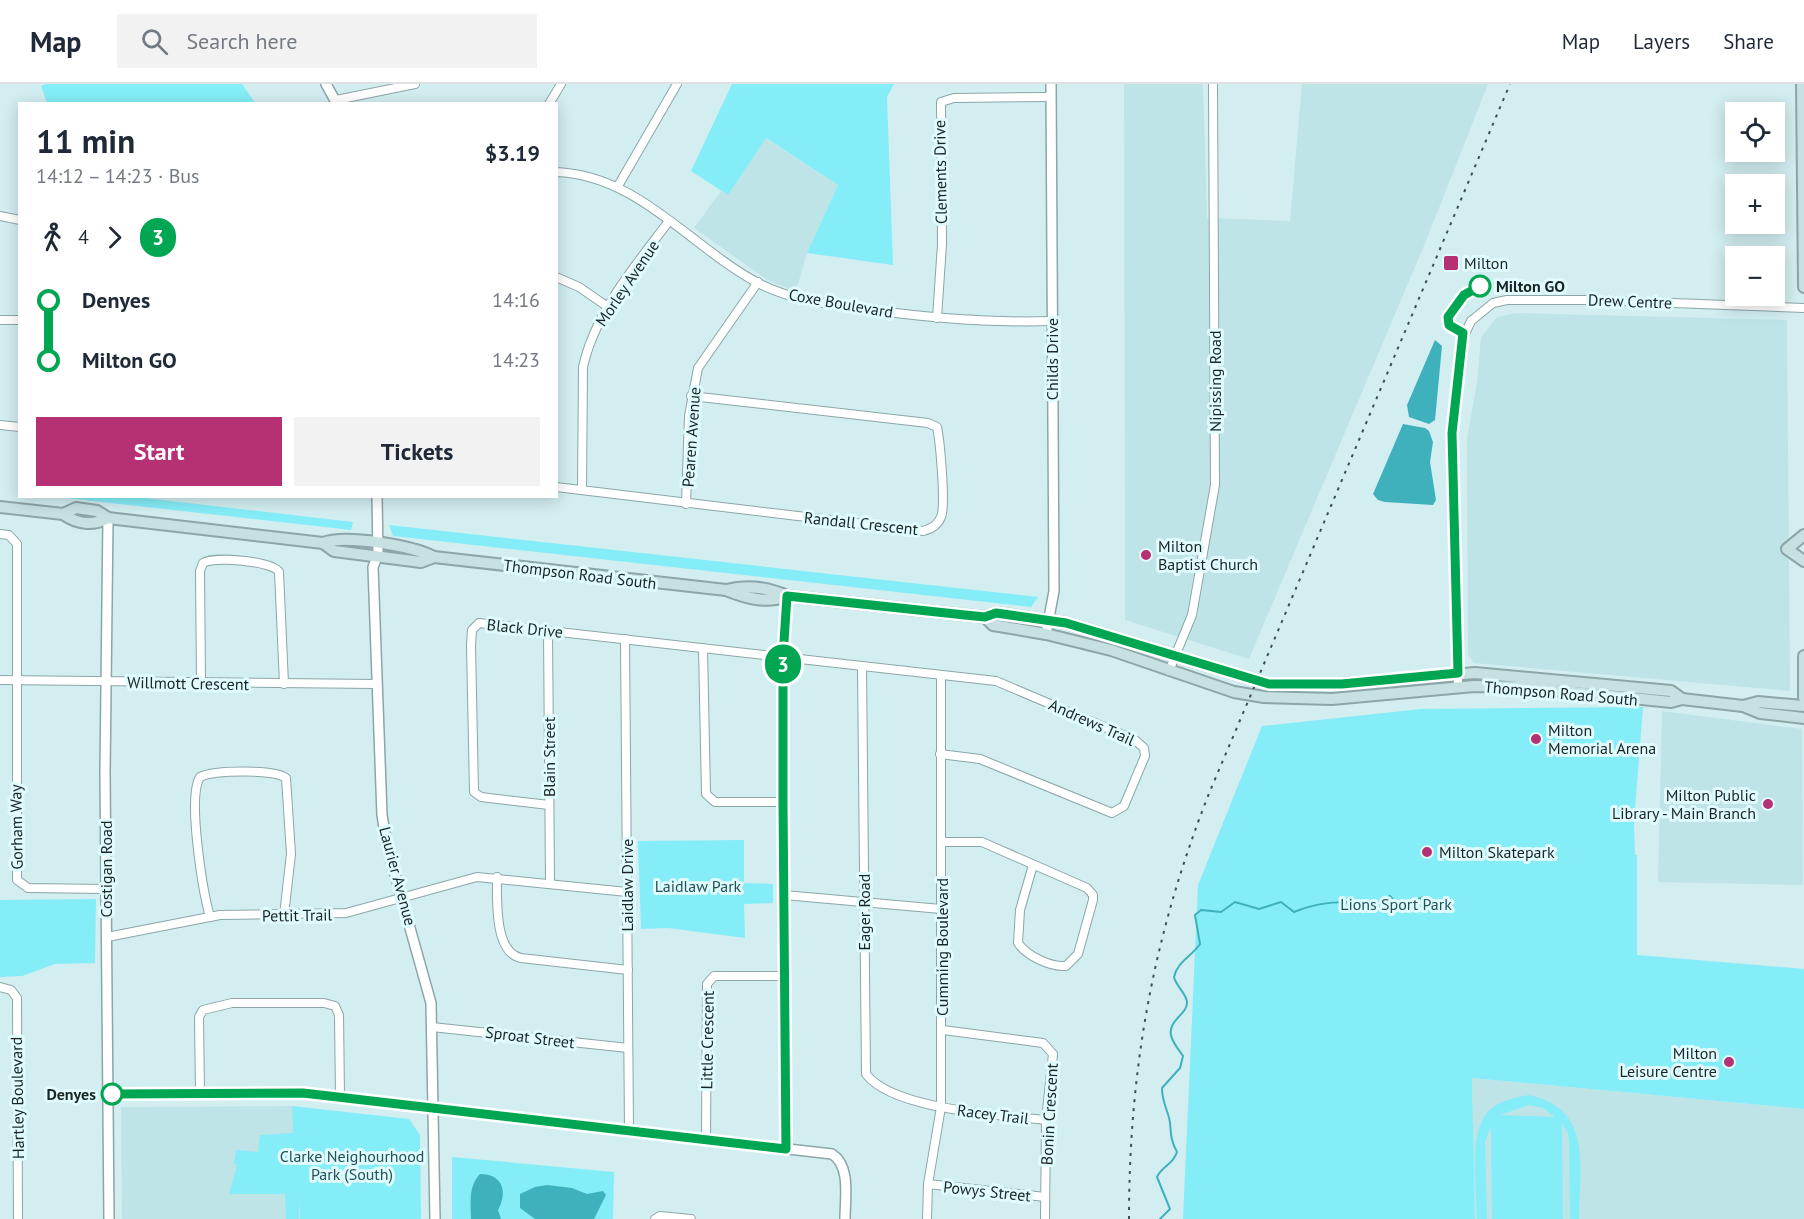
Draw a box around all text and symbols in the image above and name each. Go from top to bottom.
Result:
search box [117,14,537,68]
text: Map [30,23,81,60]
icon: search [138,25,171,58]
text: Search here [186,27,297,55]
text: Map [1562,28,1600,55]
text: Layers [1633,28,1690,55]
text: Share [1723,28,1774,55]
map controls [1725,102,1785,306]
button: locate [1725,102,1785,162]
text: 11 min [36,119,135,162]
street label: Clements Drive [929,120,951,224]
text: $3.19 [485,139,540,167]
text: 14:12 – 14:23 · Bus [36,163,200,189]
button: + [1725,174,1785,234]
icon: walk [36,221,69,254]
icon: forward [98,221,131,254]
text: 4 [78,224,89,250]
text: 3 [152,224,164,251]
street label: Morley Avenue [591,236,663,330]
button: − [1725,246,1785,306]
place label: Milton [1464,253,1508,273]
marker: Milton [1442,254,1460,272]
marker: Milton GO [1469,275,1491,297]
place label: Milton GO [1496,276,1565,296]
street label: Coxe Boulevard [787,284,895,322]
text: Denyes [82,286,150,314]
text: 14:16 [492,287,540,313]
street label: Drew Centre [1588,290,1672,312]
street label: Childs Drive [1042,318,1062,400]
street label: Nipissing Road [1205,330,1225,432]
text: Milton GO [82,346,177,374]
text: 14:23 [492,347,540,373]
street label: Pearen Avenue [678,386,704,488]
button: Start [36,417,282,486]
button: Tickets [294,417,540,486]
street label: Randall Crescent [803,507,920,539]
place label: Milton Baptist Church [1158,536,1258,574]
marker: Milton Baptist Church [1139,548,1153,562]
street label: Thompson Road South [502,555,658,593]
street label: Black Drive [486,614,564,642]
line badge: 3 [764,644,802,684]
text: 3 [777,651,789,678]
street label: Willmott Crescent [127,672,250,694]
street label: Thompson Road South [1483,676,1639,710]
street label: Andrews Trail [1046,694,1138,750]
street label: Blain Street [539,716,559,797]
place label: Milton Memorial Arena [1548,720,1656,758]
marker: Milton Memorial Arena [1529,732,1543,746]
street label: Gorham Way [5,784,27,870]
place label: Milton Public Library - Main Branch [1612,785,1756,823]
marker: Milton Public Library - Main Branch [1761,797,1775,811]
street label: Costigan Road [96,820,116,918]
street label: Laurier Avenue [375,824,421,928]
street label: Laidlaw Drive [617,839,637,931]
place label: Milton Skatepark [1439,842,1555,862]
marker: Milton Skatepark [1420,845,1434,859]
street label: Eager Road [854,874,874,950]
park label: Laidlaw Park [655,876,742,896]
street label: Cumming Boulevard [932,878,952,1016]
park label: Lions Sport Park [1340,894,1452,914]
street label: Pettit Trail [262,904,333,926]
street label: Little Crescent [696,990,718,1090]
street label: Sproat Street [484,1022,576,1052]
street label: Hartley Boulevard [6,1037,28,1159]
place label: Milton Leisure Centre [1620,1043,1717,1081]
marker: Milton Leisure Centre [1722,1055,1736,1069]
street label: Bonin Crescent [1036,1062,1062,1166]
marker: Denyes [101,1083,123,1105]
place label: Denyes [46,1084,96,1104]
street label: Racey Trail [956,1100,1030,1128]
park label: Clarke Neighourhood Park (South) [280,1146,424,1184]
street label: Powys Street [942,1176,1032,1206]

